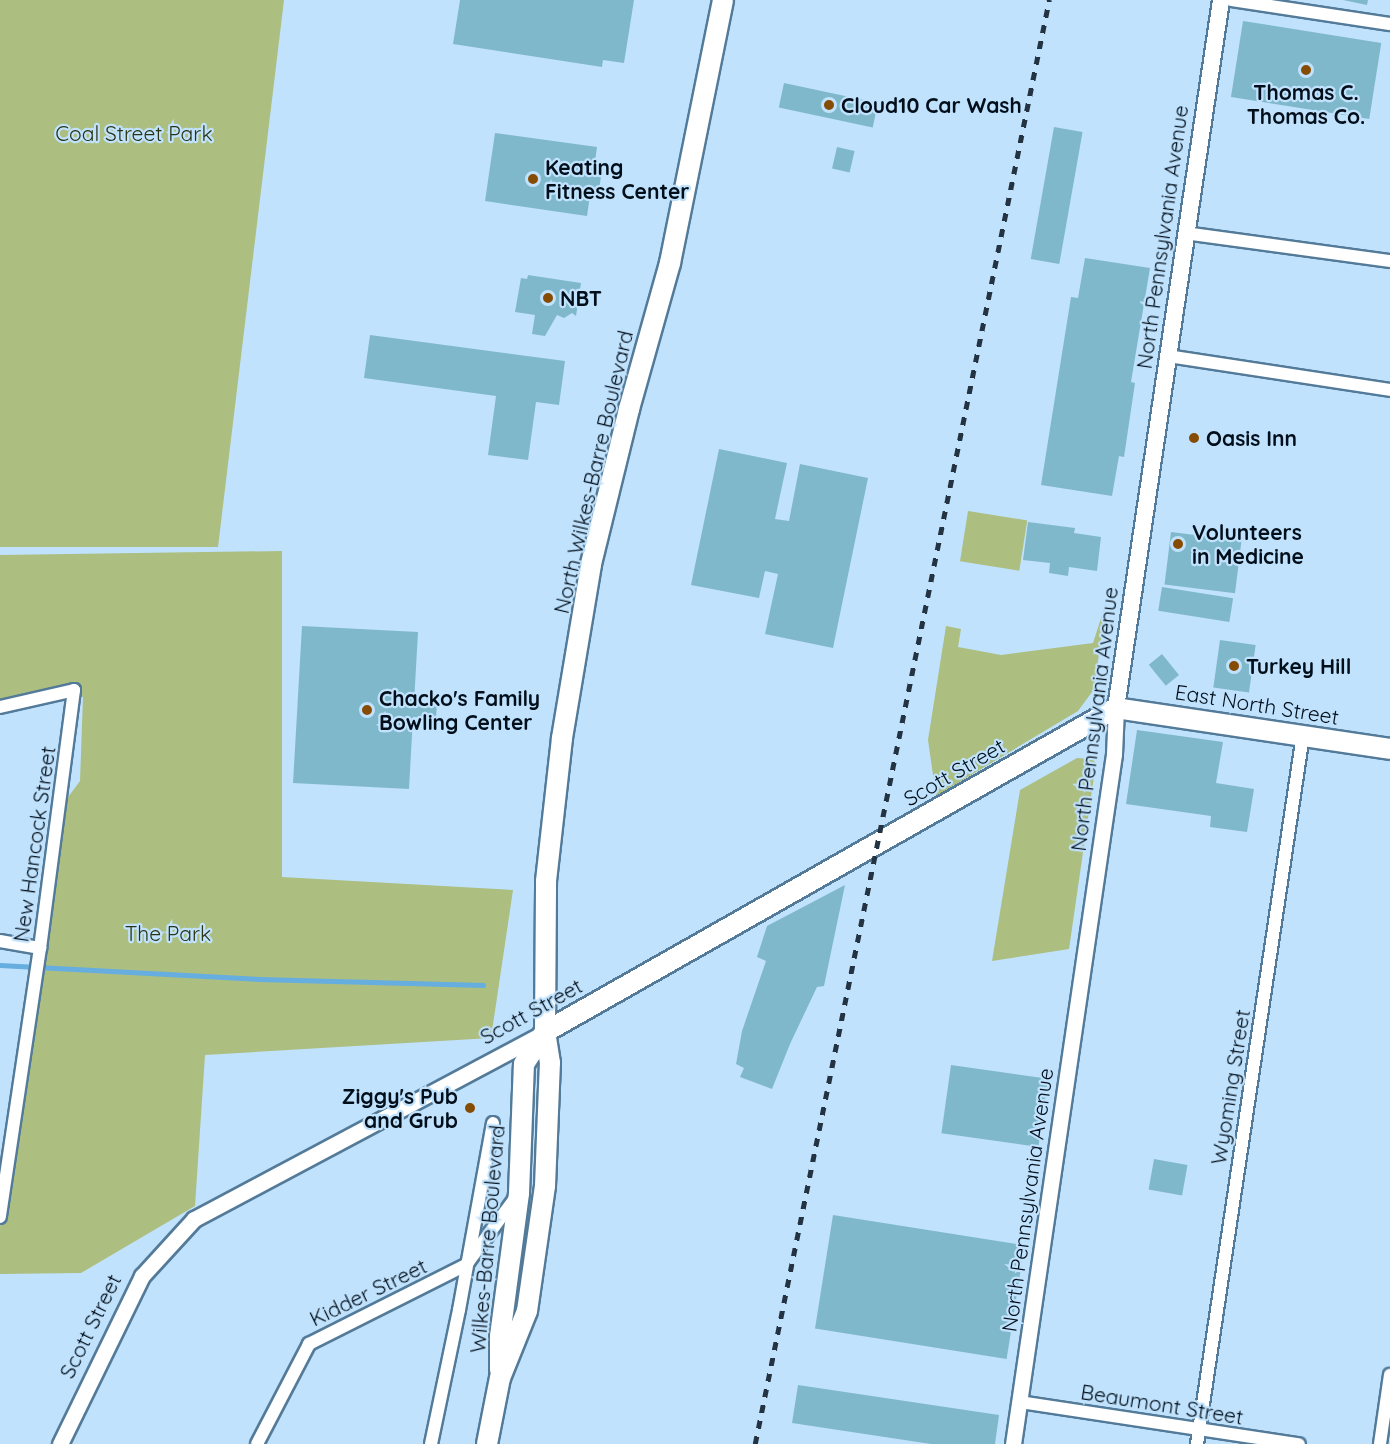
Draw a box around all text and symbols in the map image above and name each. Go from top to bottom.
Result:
marker: Thomas C. Thomas Co. [1299,63,1313,77]
place label: Thomas C. Thomas Co. [1247,79,1365,129]
place label: Cloud10 Car Wash [841,92,1022,118]
marker: Cloud10 Car Wash [822,98,836,112]
street label: North Pennsylvania Avenue [1131,104,1193,370]
park label: Coal Street Park [55,120,213,146]
place label: Keating Fitness Center [545,154,689,204]
marker: Keating Fitness Center [526,172,540,186]
place label: NBT [560,285,602,311]
marker: NBT [541,291,555,305]
street label: North Wilkes-Barre Boulevard [548,328,638,616]
place label: Oasis Inn [1206,425,1297,451]
marker: Oasis Inn [1187,431,1201,445]
place label: Volunteers in Medicine [1192,519,1304,569]
marker: Volunteers in Medicine [1169,535,1187,553]
street label: North Pennsylvania Avenue [1065,585,1123,853]
place label: Turkey Hill [1246,653,1351,679]
marker: Turkey Hill [1227,659,1241,673]
street label: East North Street [1173,679,1341,729]
place label: Chacko's Family Bowling Center [379,685,540,735]
marker: Chacko's Family Bowling Center [360,703,374,717]
street label: Scott Street [899,733,1009,811]
street label: New Hancock Street [8,744,60,944]
park label: The Park [125,920,211,946]
street label: Scott Street [476,973,586,1049]
street label: Wyoming Street [1205,1008,1255,1166]
street label: North Pennsylvania Avenue [996,1067,1058,1333]
place label: Ziggy's Pub and Grub [342,1083,458,1133]
marker: Ziggy's Pub and Grub [463,1101,477,1115]
street label: Wilkes-Barre Boulevard [464,1124,510,1354]
street label: Kidder Street [305,1253,431,1331]
street label: Scott Street [54,1270,126,1382]
street label: Beaumont Street [1079,1379,1245,1429]

